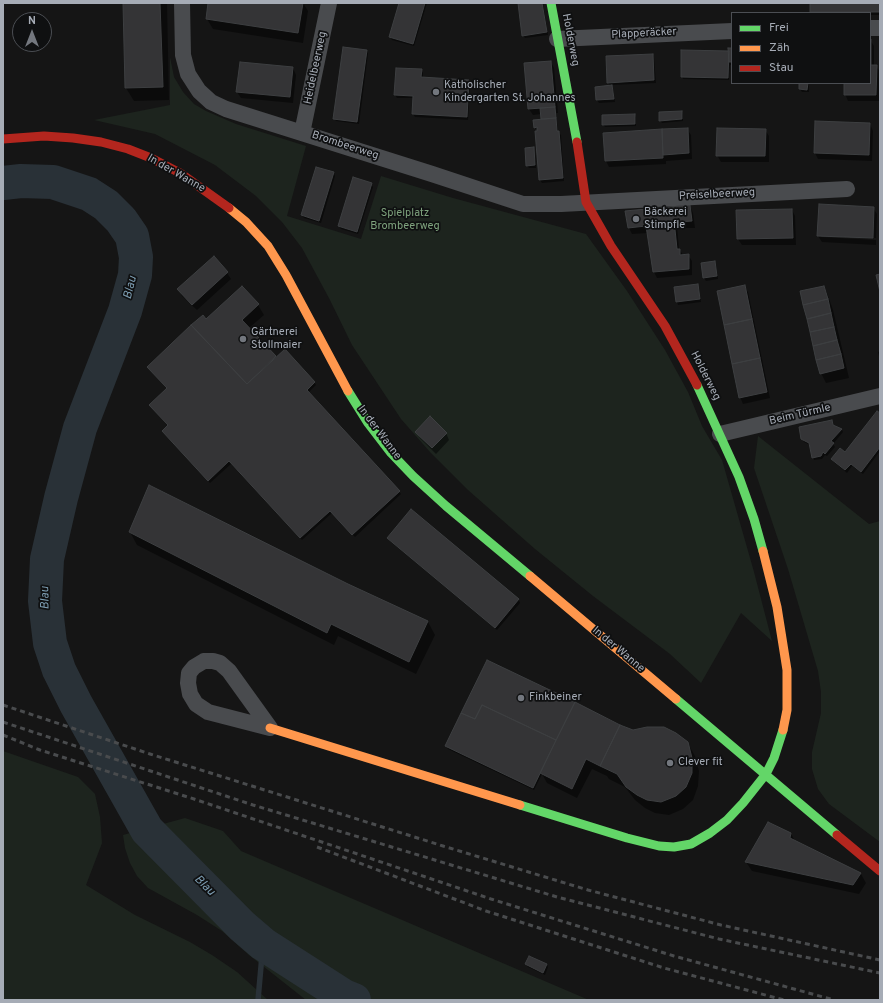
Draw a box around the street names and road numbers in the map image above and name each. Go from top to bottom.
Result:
street label: Holderweg [558,13,582,67]
street label: Plapperäcker [611,26,677,42]
street label: Heidelbeerweg [302,30,330,106]
street label: Brombeerweg [310,129,380,163]
street label: In der Wanne [145,152,207,196]
street label: Preiselbeerweg [679,186,755,204]
street label: Holderweg [687,349,723,403]
street label: Beim Türmle [768,402,832,428]
street label: In der Wanne [354,403,404,463]
street label: In der Wanne [589,624,647,676]

